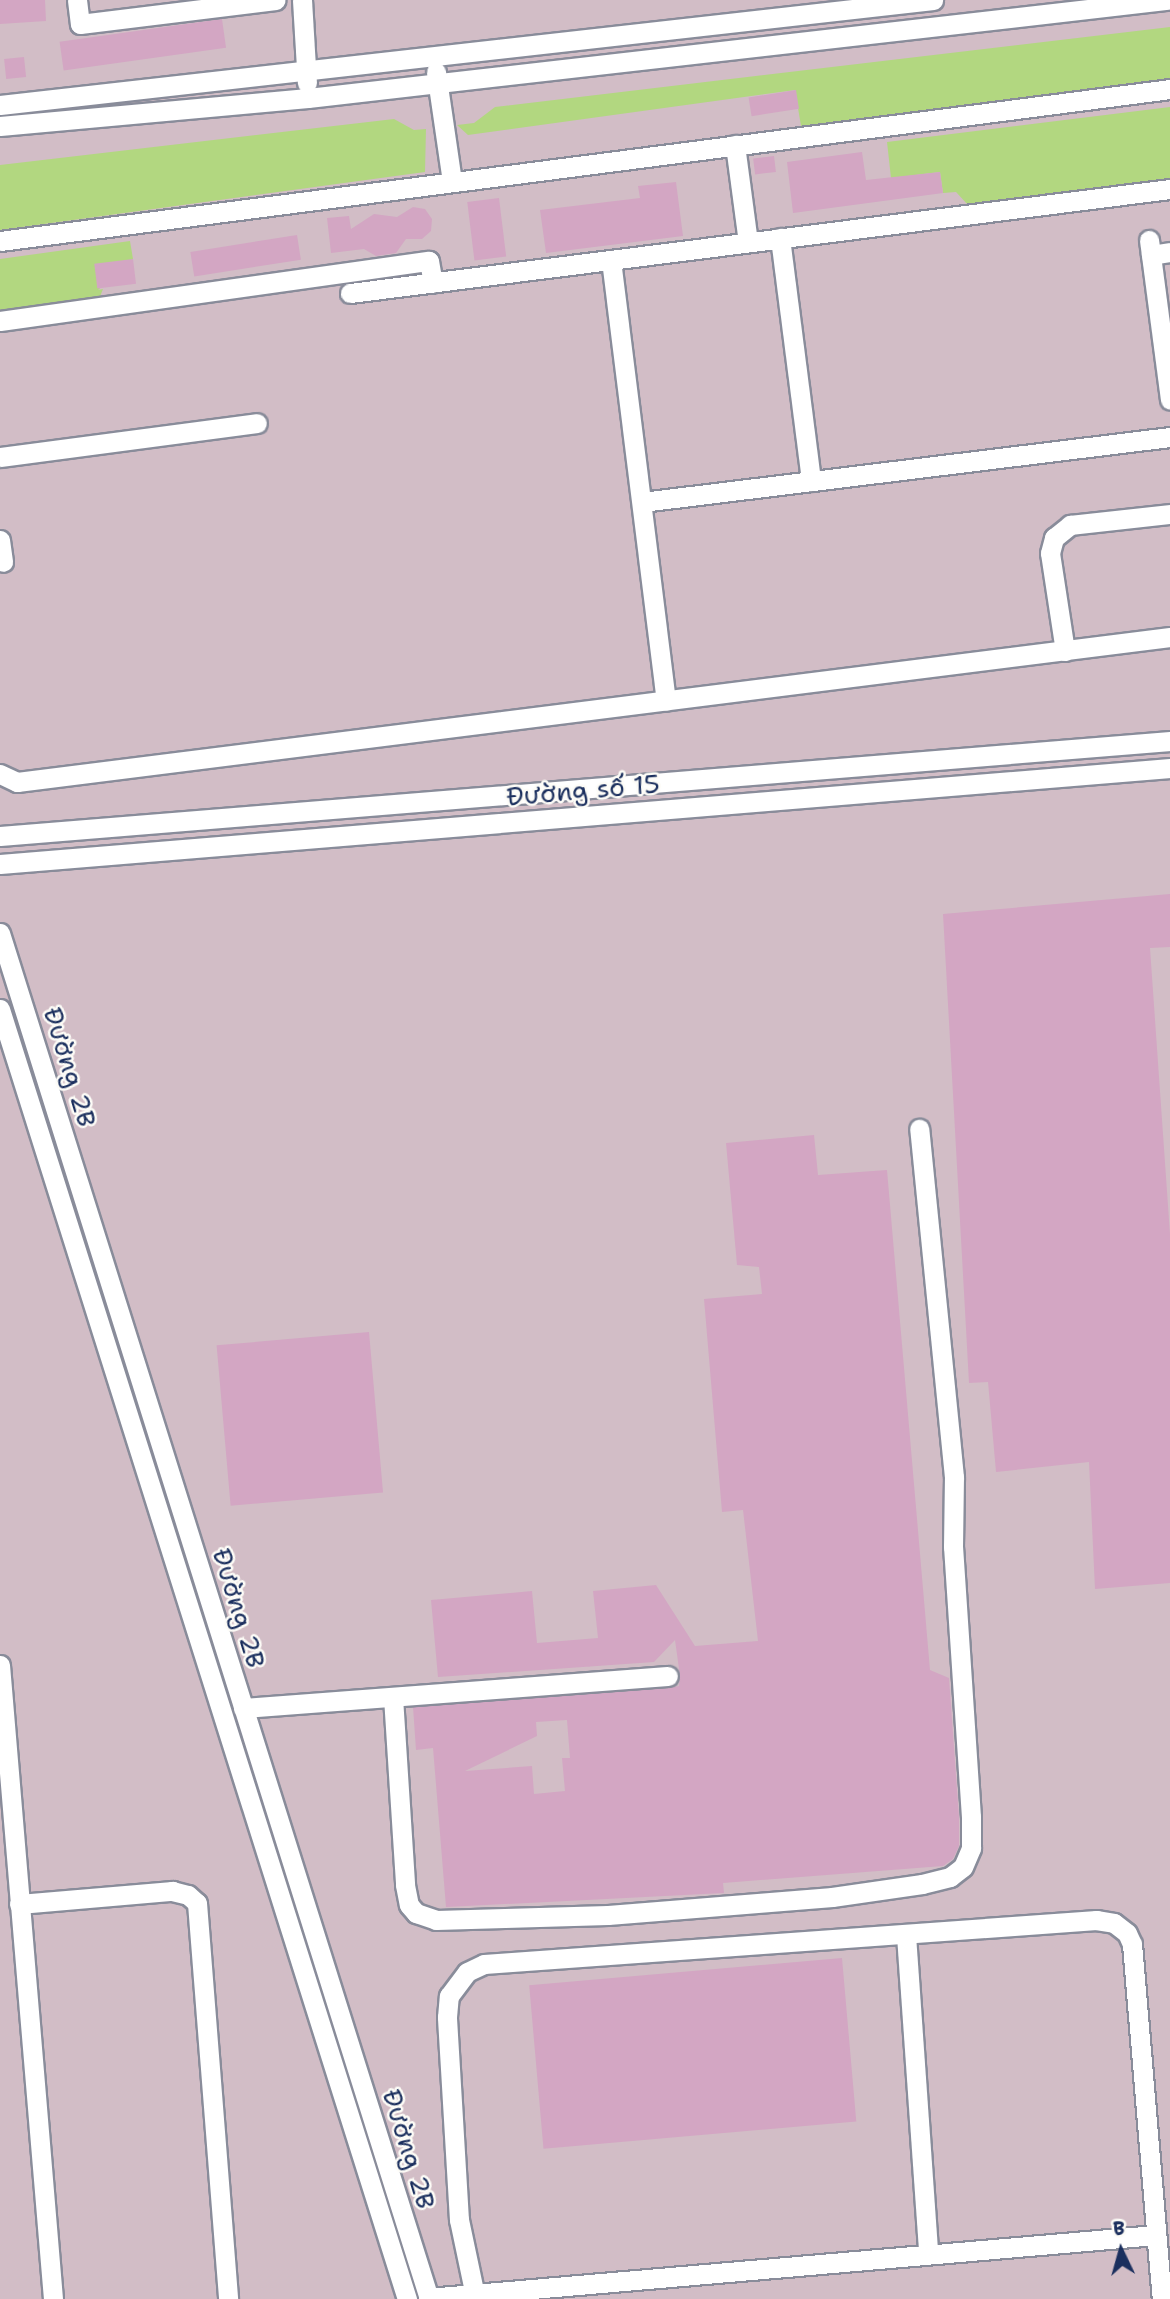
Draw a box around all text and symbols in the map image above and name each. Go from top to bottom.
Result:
street label: Đường số 15 [505,768,661,812]
street label: Đường 2B [37,1003,103,1131]
street label: Đường 2B [206,1544,272,1672]
street label: Đường 2B [376,2085,442,2213]
north arrow [1086,2215,1156,2285]
text: B [1112,2216,1126,2242]

